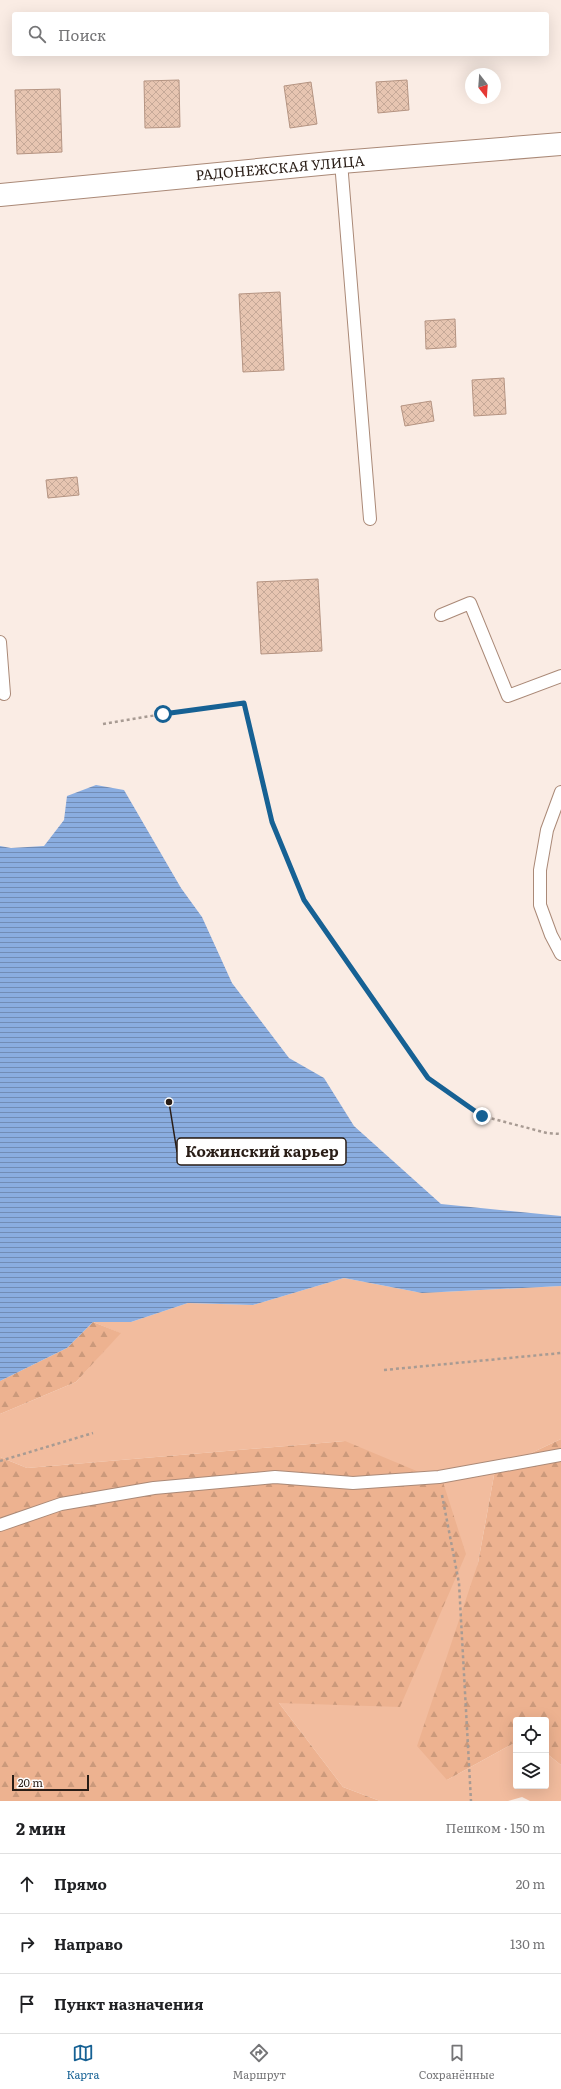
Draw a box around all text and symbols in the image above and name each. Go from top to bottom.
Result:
search box [12,12,549,56]
icon: search [26,23,48,45]
text: Поиск [58,23,106,46]
north arrow [465,68,501,104]
street label: РАДОНЕЖСКАЯ УЛИЦА [195,150,366,184]
route start [154,705,172,723]
route end [473,1107,491,1125]
callout: Кожинский карьер [177,1138,346,1165]
text: Кожинский карьер [185,1139,339,1162]
map controls [513,1717,549,1789]
button: locate [513,1717,549,1753]
button: layers [513,1753,549,1789]
scale bar [12,1773,89,1792]
text: 20 m [18,1774,43,1790]
text: 2 мин [16,1815,66,1840]
text: Пешком · 150 m [445,1818,545,1837]
text: Прямо [54,1872,107,1895]
icon: ahead [16,1873,38,1895]
text: 20 m [516,1874,545,1893]
text: Направо [54,1932,123,1955]
icon: right [16,1933,38,1955]
text: 130 m [510,1934,545,1953]
text: Пункт назначения [54,1992,204,2015]
icon: arrive [16,1993,38,2015]
tab: Карта [66,2042,99,2082]
tab: Маршрут [232,2042,286,2082]
tab: Сохранённые [419,2042,495,2082]

